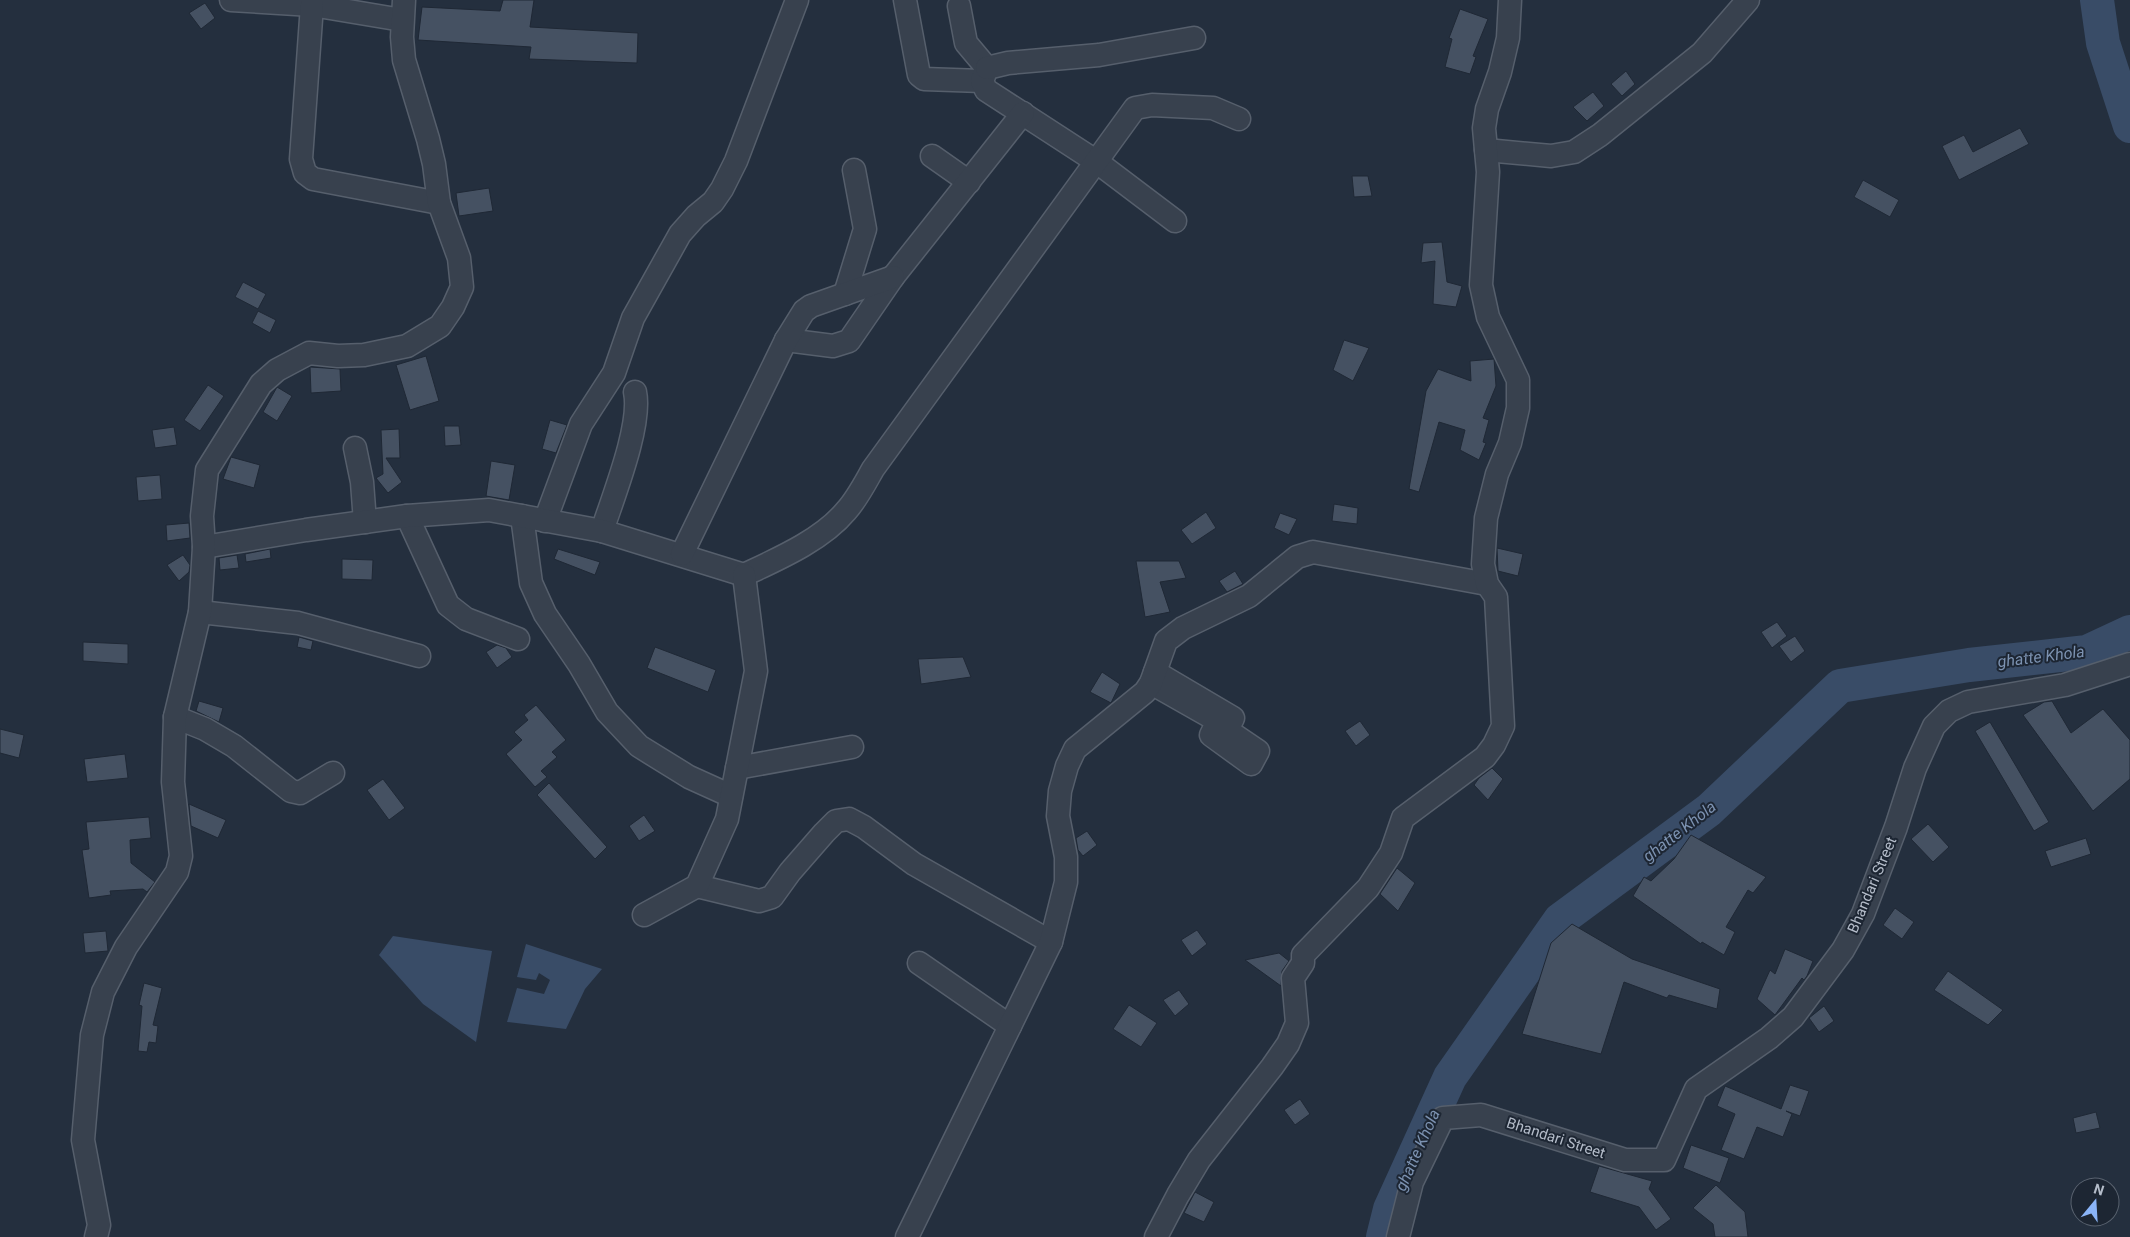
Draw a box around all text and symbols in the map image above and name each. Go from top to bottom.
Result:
water label: ghatte Khola [1997,642,2086,671]
water label: ghatte Khola [1639,797,1720,866]
street label: Bhandari Street [1844,834,1900,936]
water label: ghatte Khola [1391,1106,1444,1194]
street label: Bhandari Street [1504,1114,1608,1162]
north arrow [2070,1177,2120,1227]
text: N [2092,1180,2106,1199]

